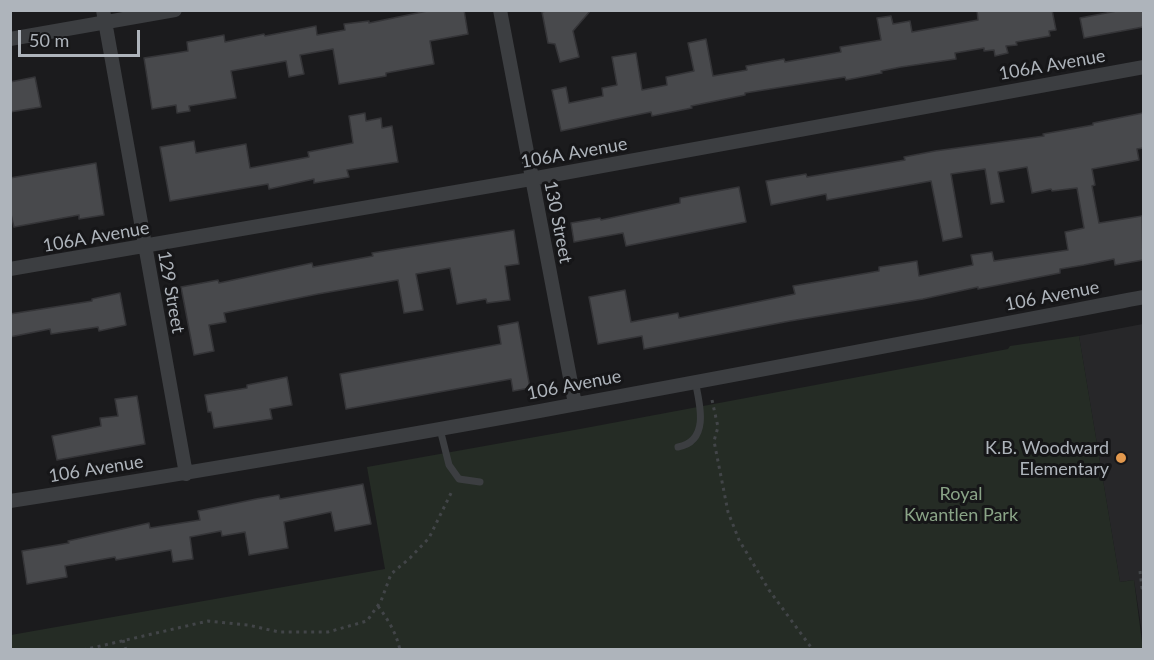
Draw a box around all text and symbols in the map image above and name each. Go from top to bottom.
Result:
scale bar [21,18,142,56]
text: 50 m [29,29,69,51]
street label: 106A Avenue [997,45,1107,85]
street label: 106A Avenue [519,133,629,173]
street label: 130 Street [539,179,577,265]
street label: 106A Avenue [41,217,151,257]
street label: 129 Street [153,249,189,335]
street label: 106 Avenue [1003,276,1101,316]
street label: 106 Avenue [525,365,623,405]
place label: K.B. Woodward Elementary [985,437,1109,480]
street label: 106 Avenue [47,451,145,487]
marker: K.B. Woodward Elementary [1114,451,1128,465]
park label: Royal Kwantlen Park [904,483,1018,526]

